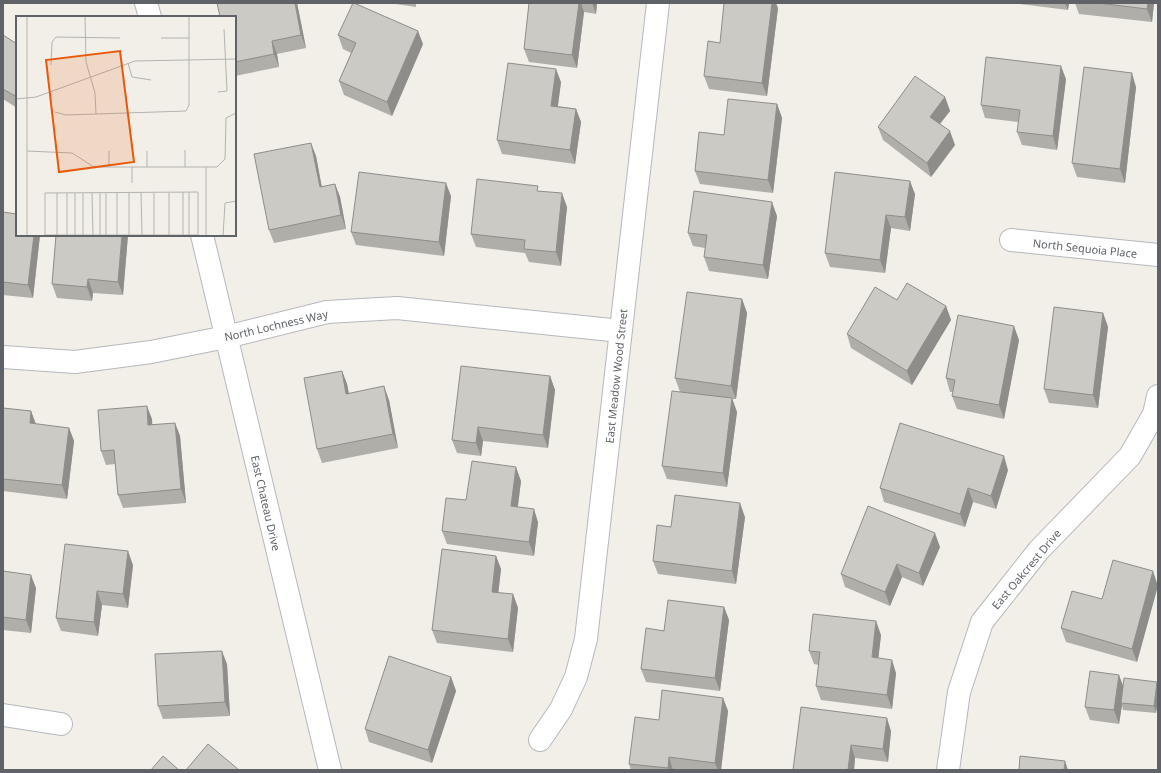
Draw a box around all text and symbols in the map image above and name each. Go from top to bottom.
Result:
inset map [16,16,236,236]
street label: North Sequoia Place [1032,235,1138,261]
street label: North Lochness Way [223,306,330,344]
street label: East Meadow Wood Street [601,308,631,444]
street label: East Chateau Drive [248,454,284,552]
street label: East Oakcrest Drive [988,526,1064,612]

